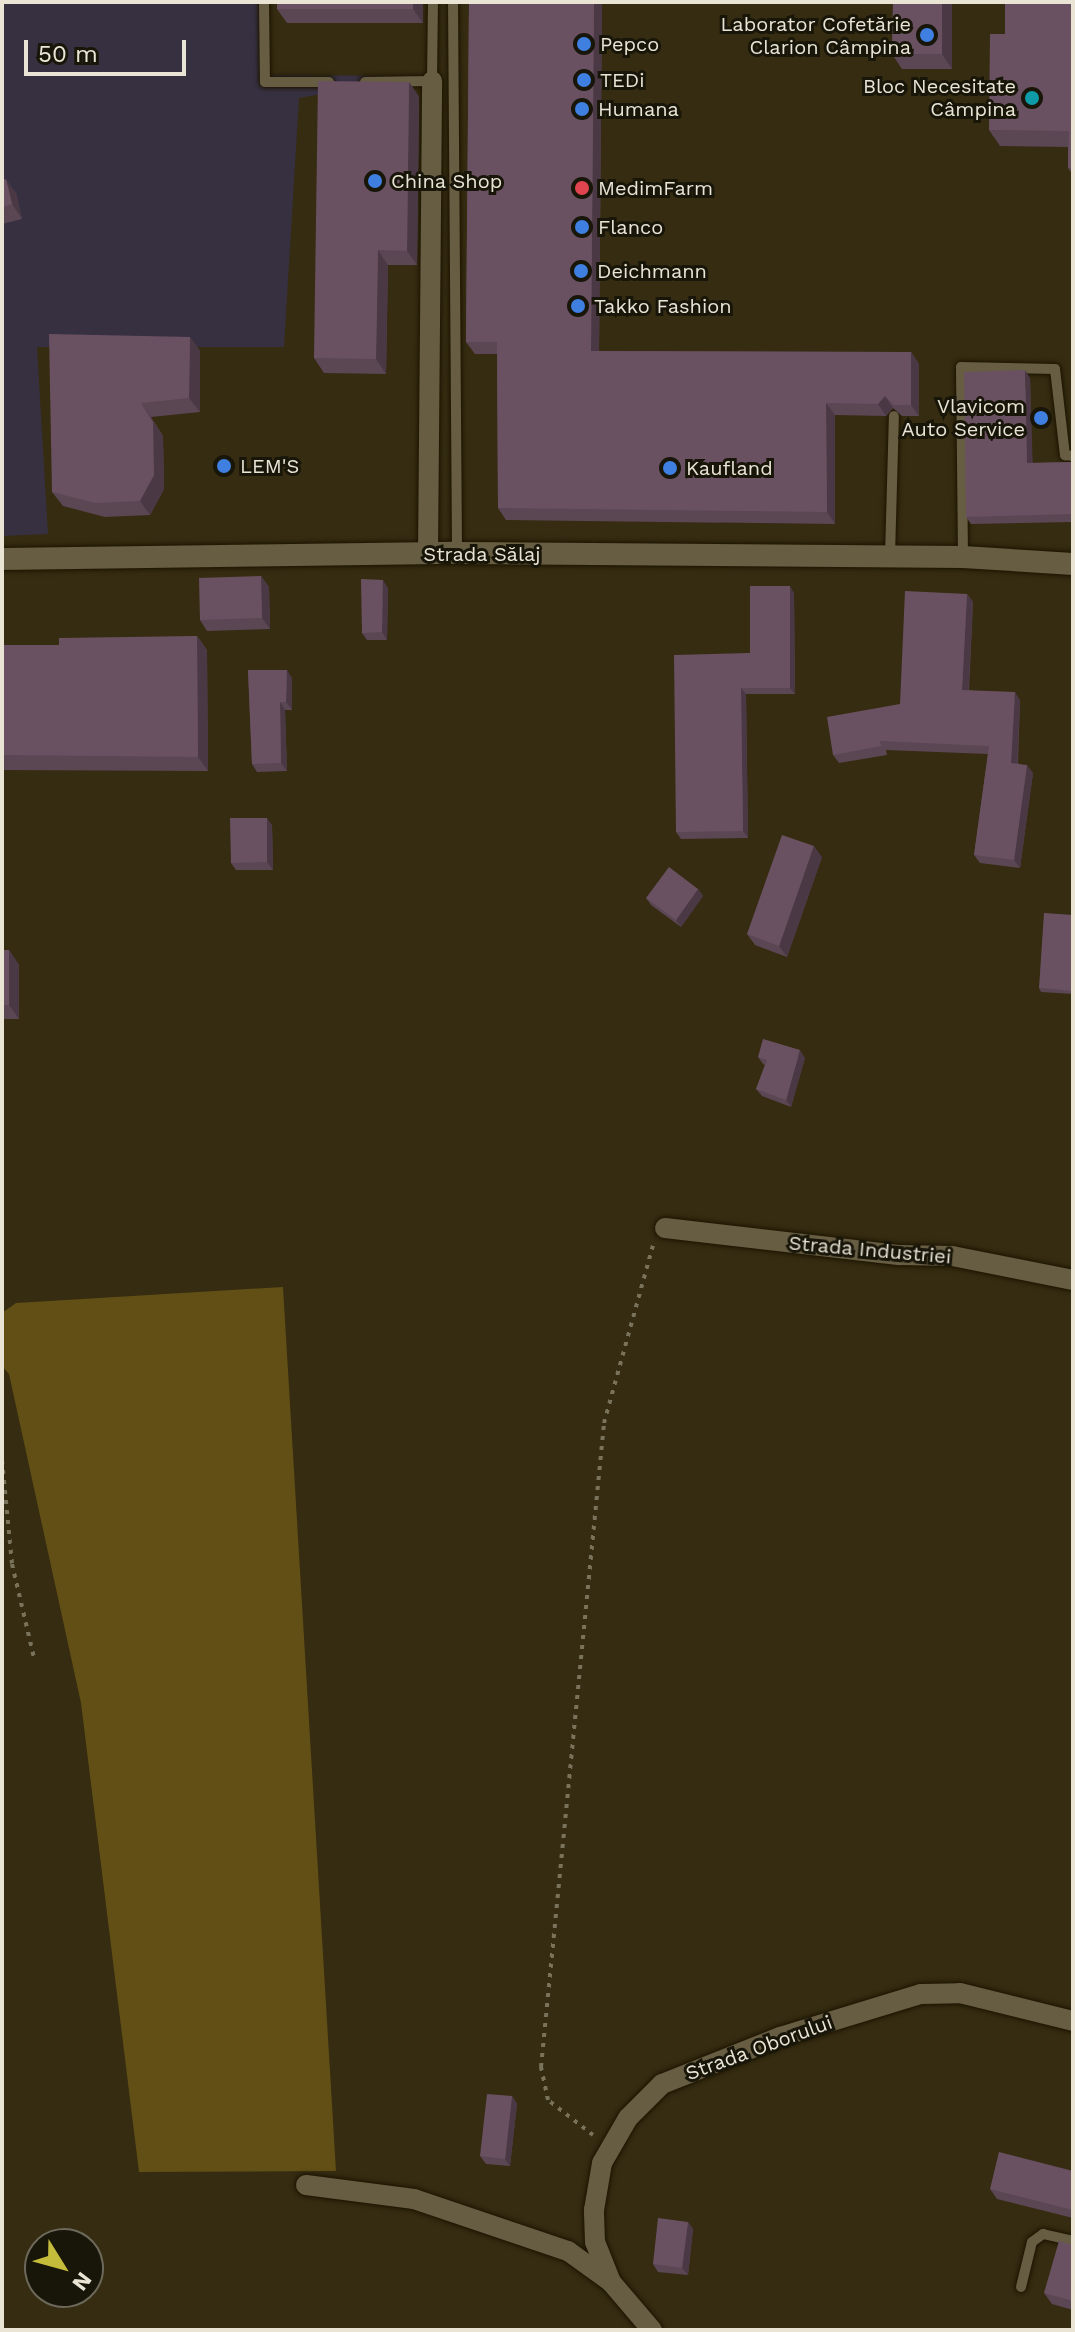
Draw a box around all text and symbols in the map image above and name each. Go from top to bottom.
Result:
place label: Laborator Cofetărie Clarion Câmpina [720,12,911,59]
scale bar [28,24,190,74]
marker: Laborator Cofetărie Clarion Câmpina [918,26,936,44]
place label: Pepco [600,32,659,56]
marker: Pepco [575,35,593,53]
text: 50 m [38,40,98,68]
place label: TEDi [600,68,644,92]
marker: TEDi [575,71,593,89]
place label: Bloc Necesitate Câmpina [863,74,1016,121]
marker: Bloc Necesitate Câmpina [1023,89,1041,107]
place label: Humana [598,97,679,121]
marker: Humana [573,100,591,118]
place label: China Shop [391,169,503,193]
marker: China Shop [366,172,384,190]
place label: MedimFarm [598,176,713,200]
marker: MedimFarm [573,179,591,197]
place label: Flanco [598,215,663,239]
marker: Flanco [573,218,591,236]
place label: Deichmann [597,259,707,283]
marker: Deichmann [572,262,590,280]
place label: Takko Fashion [594,294,732,318]
marker: Takko Fashion [569,297,587,315]
place label: Vlavicom Auto Service [901,394,1025,441]
marker: Vlavicom Auto Service [1032,409,1050,427]
place label: LEM'S [240,454,299,478]
place label: Kaufland [686,456,773,480]
marker: LEM'S [215,457,233,475]
marker: Kaufland [661,459,679,477]
street label: Strada Sălaj [423,542,541,566]
street label: Strada Industriei [788,1231,952,1269]
street label: Strada Oborului [682,2010,836,2086]
north arrow [24,2228,104,2308]
text: N [67,2268,97,2296]

